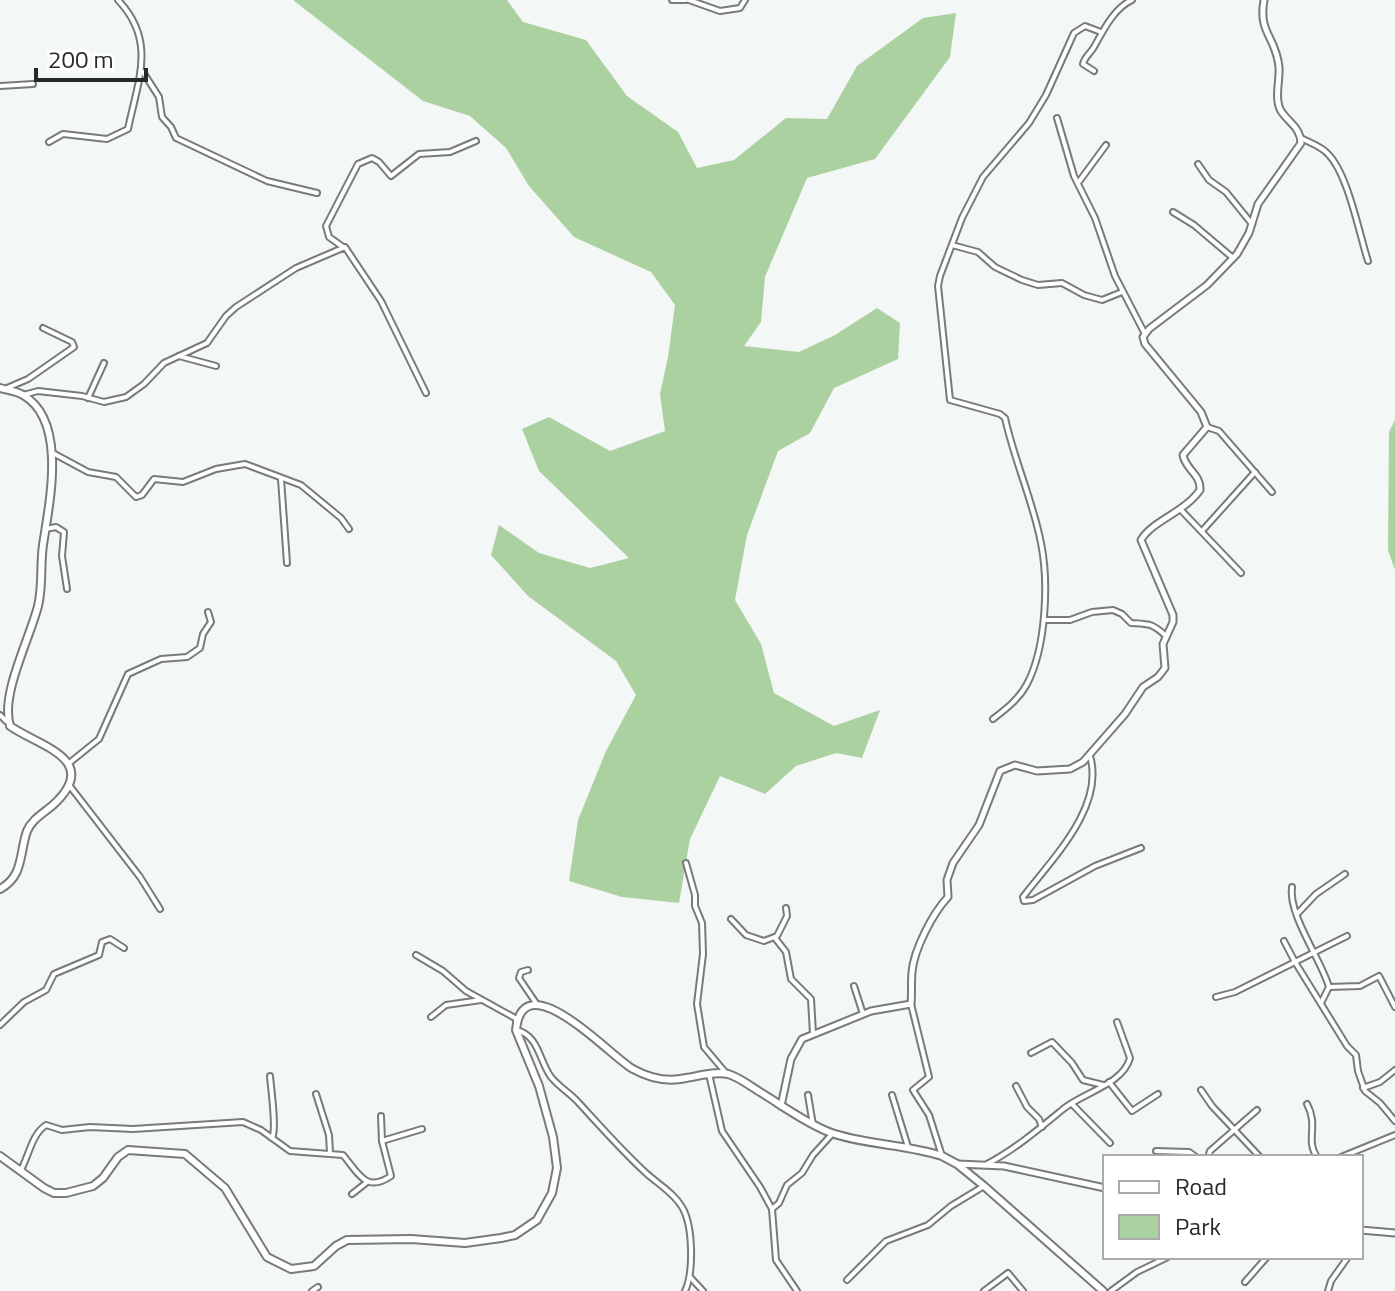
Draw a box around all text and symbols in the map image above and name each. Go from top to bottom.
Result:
scale bar [36,32,146,82]
text: 200 m [48,41,114,77]
legend [1103,1155,1363,1259]
text: Road [1175,1168,1227,1204]
text: Park [1175,1208,1221,1244]

